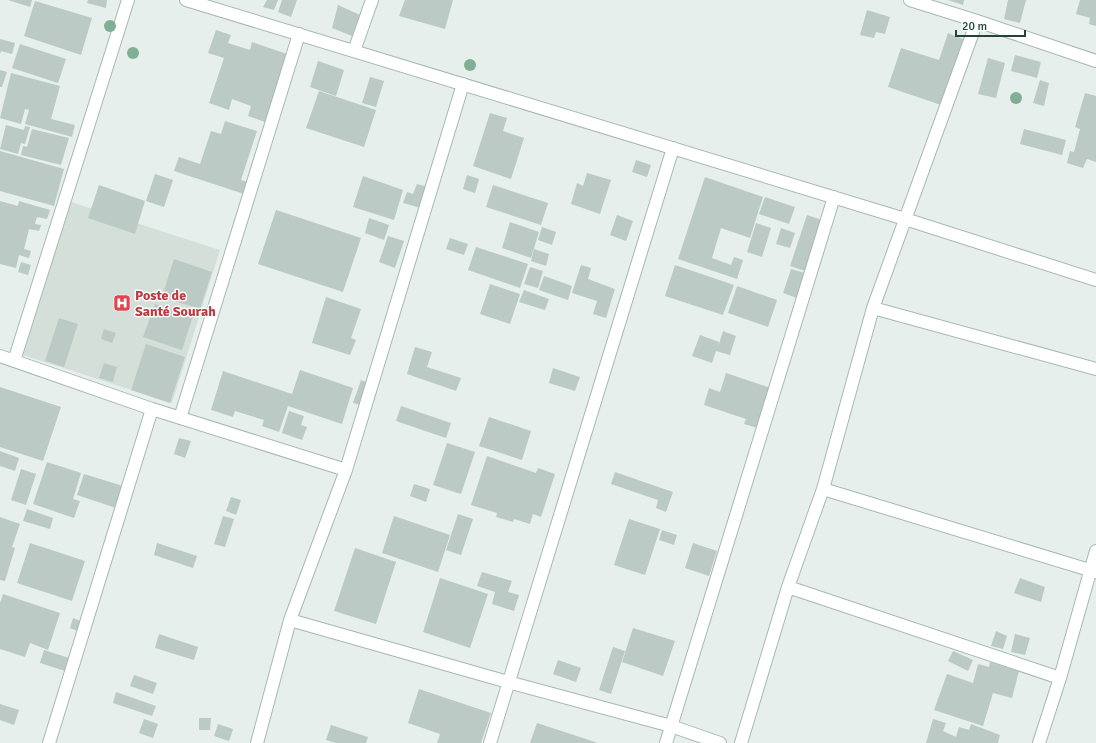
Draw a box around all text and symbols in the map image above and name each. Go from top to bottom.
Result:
scale bar [956,12,1025,38]
text: 20 m [962,19,987,34]
place label: Poste de Santé Sourah [135,287,216,320]
hospital icon: Poste de Santé Sourah [112,293,132,313]

